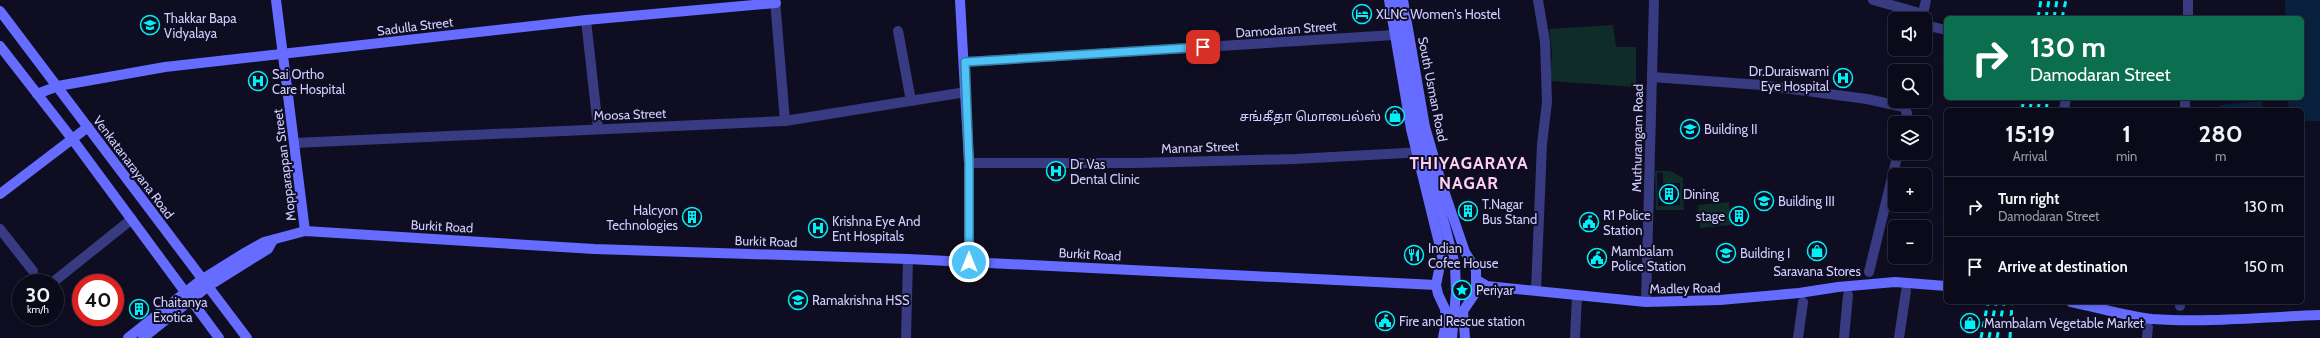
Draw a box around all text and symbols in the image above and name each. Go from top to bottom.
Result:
hotel icon: XLNC Women's Hostel [1351,3,1373,25]
place label: XLNC Women's Hostel [1376,6,1500,22]
place label: Thakkar Bapa Vidyalaya [164,10,237,41]
map controls [1888,12,1932,264]
button: sound [1888,12,1932,56]
street label: Sadulla Street [376,13,455,39]
school or university icon: Thakkar Bapa Vidyalaya [139,14,161,36]
street label: Damodaran Street [1235,17,1338,41]
pin [1186,30,1220,64]
text: 130 m [2030,30,2106,64]
icon: right [1964,32,2016,84]
street label: South Usman Road [1415,35,1451,143]
icon: arrive [1192,36,1214,58]
place label: Dr.Duraiswami Eye Hospital [1749,63,1829,94]
button: search [1888,64,1932,108]
text: Damodaran Street [2030,64,2170,86]
place label: Sai Ortho Care Hospital [272,66,345,97]
hospital icon: Dr.Duraiswami Eye Hospital [1832,67,1854,89]
hospital icon: Sai Ortho Care Hospital [247,70,269,92]
street label: Muthurangam Road [1628,84,1646,192]
street label: Moosa Street [593,105,667,123]
shop icon: சங்கீதா மொபைல்ஸ் [1384,105,1406,127]
street label: Mopparappan Street [269,107,299,222]
place label: சங்கீதா மொபைல்ஸ் [1239,108,1381,125]
street label: Venkatanarayana Road [90,112,178,222]
button: layers [1888,116,1932,160]
school or university icon: Building II [1679,118,1701,140]
text: 15:19 [2005,119,2055,148]
text: 1 [2122,119,2131,148]
text: 280 [2199,119,2243,148]
place label: Building II [1704,121,1758,137]
street label: Mannar Street [1161,138,1240,156]
text: Arrival [2013,148,2047,164]
text: min [2116,148,2137,164]
text: m [2215,148,2226,164]
district label: THIYAGARAYA NAGAR [1409,153,1529,193]
place label: Dr Vas Dental Clinic [1070,156,1140,187]
hospital icon: Dr Vas Dental Clinic [1045,160,1067,182]
button: + [1888,168,1932,212]
building icon: Dining [1658,183,1680,205]
place label: Dining [1683,186,1719,202]
school or university icon: Building III [1753,190,1775,212]
text: Turn right [1998,190,2059,208]
place label: Building III [1778,193,1835,209]
place label: T.Nagar Bus Stand [1482,196,1537,227]
icon: right [1964,196,1986,218]
text: 130 m [2244,198,2284,216]
building icon: T.Nagar Bus Stand [1457,200,1479,222]
place label: Halcyon Technologies [606,202,679,233]
building icon: stage [1728,205,1750,227]
building icon: Halcyon Technologies [681,206,703,228]
place label: R1 Police Station [1603,207,1651,238]
place label: stage [1696,208,1725,224]
text: Damodaran Street [1998,208,2099,224]
public building icon: R1 Police Station [1578,211,1600,233]
place label: Krishna Eye And Ent Hospitals [832,213,921,244]
street label: Burkit Road [410,216,474,236]
hospital icon: Krishna Eye And Ent Hospitals [807,217,829,239]
button: − [1888,220,1932,264]
street label: Burkit Road [734,232,798,250]
place label: Indian Cofee House [1428,240,1499,271]
shop icon: Saravana Stores [1806,240,1828,262]
position arrow [948,241,990,283]
school or university icon: Building I [1715,242,1737,264]
place label: Mambalam Police Station [1611,243,1686,274]
street label: Burkit Road [1058,244,1122,264]
restaurant icon: Indian Cofee House [1403,244,1425,266]
place label: Building I [1740,245,1790,261]
public building icon: Mambalam Police Station [1586,247,1608,269]
icon: arrive [1964,256,1986,278]
text: Arrive at destination [1998,258,2128,276]
text: 150 m [2244,258,2284,276]
place label: Saravana Stores [1773,263,1861,279]
speed limit sign: 40 [72,274,124,326]
place icon: Periyar [1451,279,1473,301]
street label: Madley Road [1649,279,1721,297]
place label: Periyar [1476,282,1515,298]
text: 30 [26,283,50,307]
school or university icon: Ramakrishna HSS [787,289,809,311]
place label: Ramakrishna HSS [812,292,910,308]
place label: Chaitanya Exotica [153,294,208,325]
building icon: Chaitanya Exotica [128,298,150,320]
text: km/h [27,303,49,316]
public building icon: Fire and Rescue station [1374,310,1396,332]
shop icon: Mambalam Vegetable Market [1959,312,1981,334]
place label: Fire and Rescue station [1399,313,1525,329]
place label: Mambalam Vegetable Market [1984,315,2145,331]

